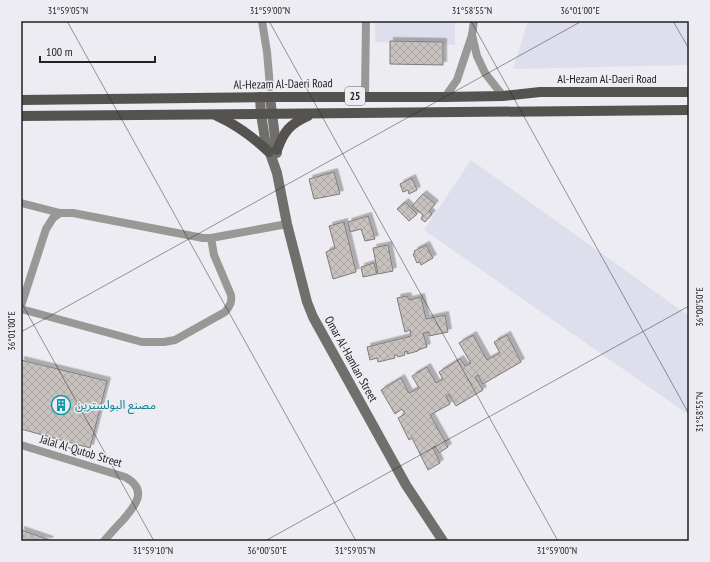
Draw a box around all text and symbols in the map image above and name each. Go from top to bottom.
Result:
text: 31°59'05"N [48,4,88,17]
text: 31°59'00"N [250,4,290,17]
text: 31°58'55"N [452,4,492,17]
text: 36°01'00"E [560,4,600,17]
scale bar [40,38,155,64]
text: 100 m [46,44,73,59]
street label: Al-Hezam Al-Daeri Road [557,71,657,86]
street label: Al-Hezam Al-Daeri Road [233,75,333,92]
road number: 25 [345,87,365,105]
text: 36°00'50"E [693,287,706,327]
text: 36°01'00"E [5,311,18,351]
street label: Omar Al-Hamlan Street [322,313,382,405]
text: 31°58'55"N [693,392,706,432]
building icon: مصنع البولسترين [50,394,72,416]
place label: مصنع البولسترين [75,397,156,414]
street label: Jalal Al-Qutob Street [37,431,125,470]
text: 31°59'10"N [133,544,173,557]
text: 36°00'50"E [247,544,287,557]
text: 31°59'05"N [335,544,375,557]
text: 31°59'00"N [537,544,577,557]

